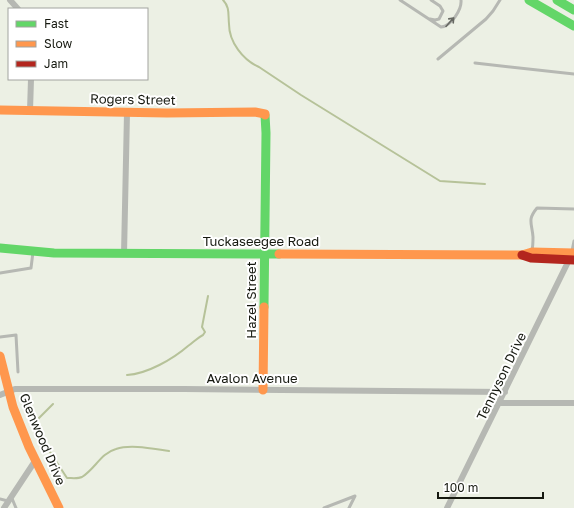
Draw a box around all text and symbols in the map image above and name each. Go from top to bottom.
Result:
legend [8,8,148,80]
text: Fast [44,16,69,31]
one-way arrow [446,17,455,27]
text: Slow [44,36,72,51]
text: Jam [44,56,68,71]
street label: Rogers Street [90,90,176,108]
street label: Tuckaseegee Road [203,233,319,249]
street label: Hazel Street [243,261,259,339]
street label: Tennyson Drive [473,330,529,422]
street label: Avalon Avenue [206,370,298,386]
street label: Glenwood Drive [16,391,70,487]
scale bar [438,474,543,500]
text: 100 m [444,480,478,495]

